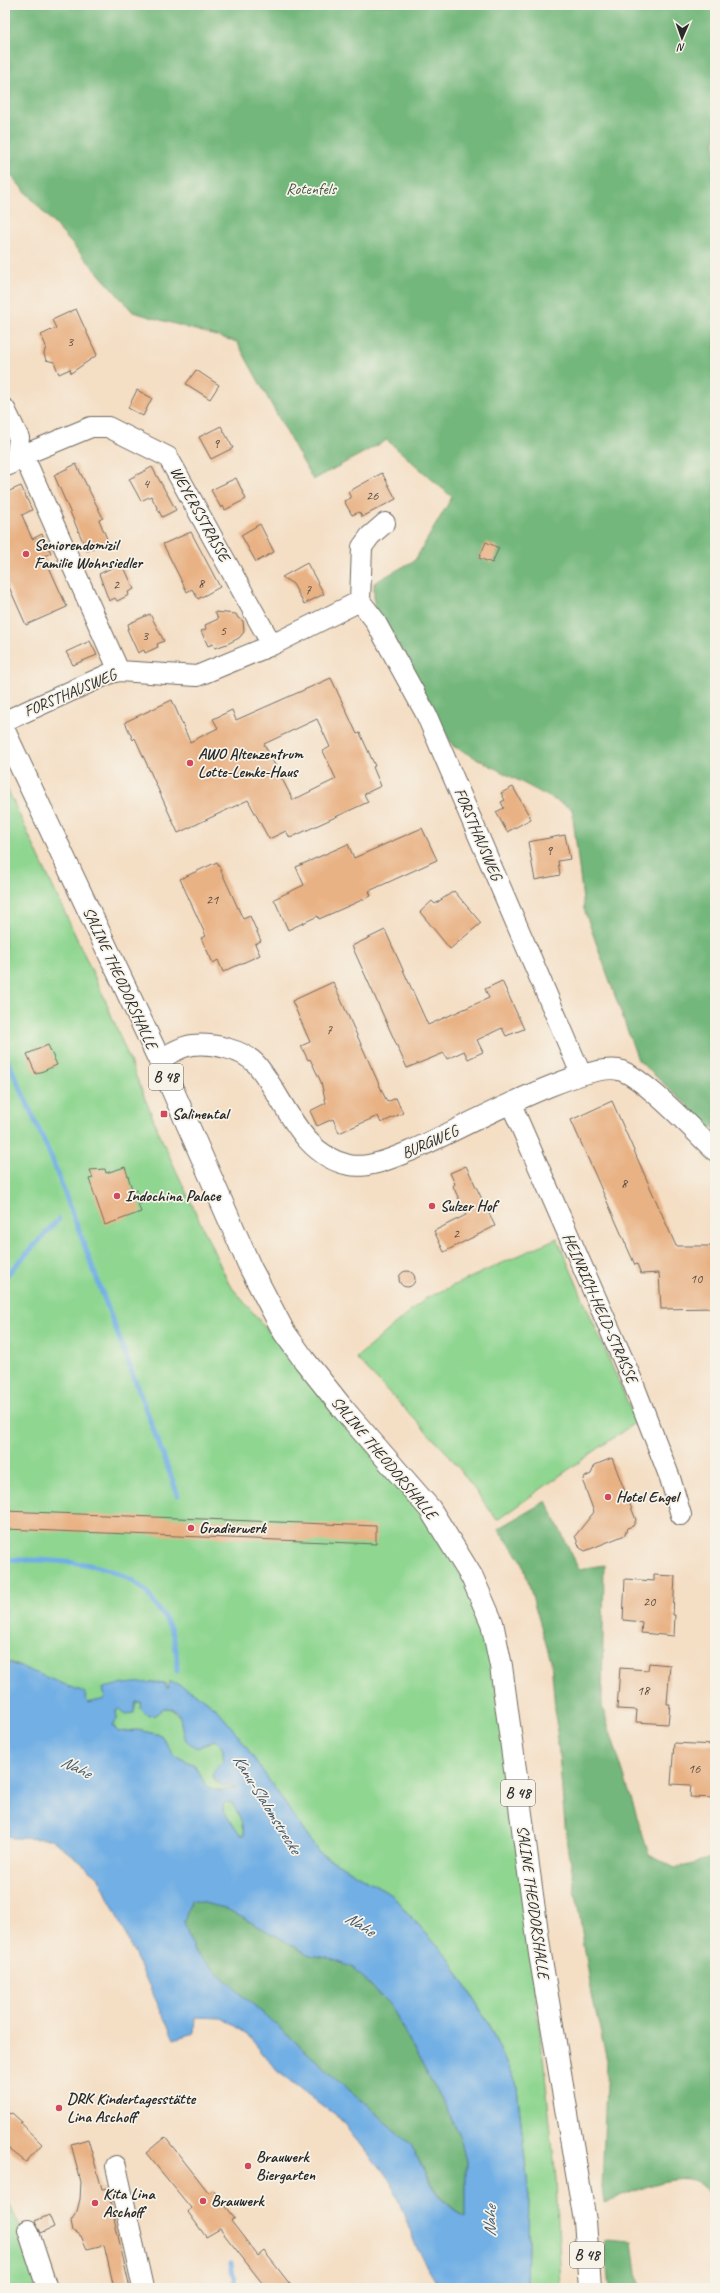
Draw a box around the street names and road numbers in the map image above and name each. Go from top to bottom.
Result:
street label: WEYERSSTRASSE [166,463,236,567]
street label: FORSTHAUSWEG [21,664,121,721]
street label: FORSTHAUSWEG [450,785,507,885]
street label: SALINE THEODORSHALLE [78,904,163,1054]
road number: B 48 [149,1064,183,1090]
street label: BURGWEG [399,1120,463,1163]
street label: HEINRICH-HELD-STRASSE [558,1230,643,1388]
street label: SALINE THEODORSHALLE [327,1392,443,1525]
road number: B 48 [501,1780,535,1806]
street label: SALINE THEODORSHALLE [512,1824,554,1982]
road number: B 48 [570,2242,604,2268]

